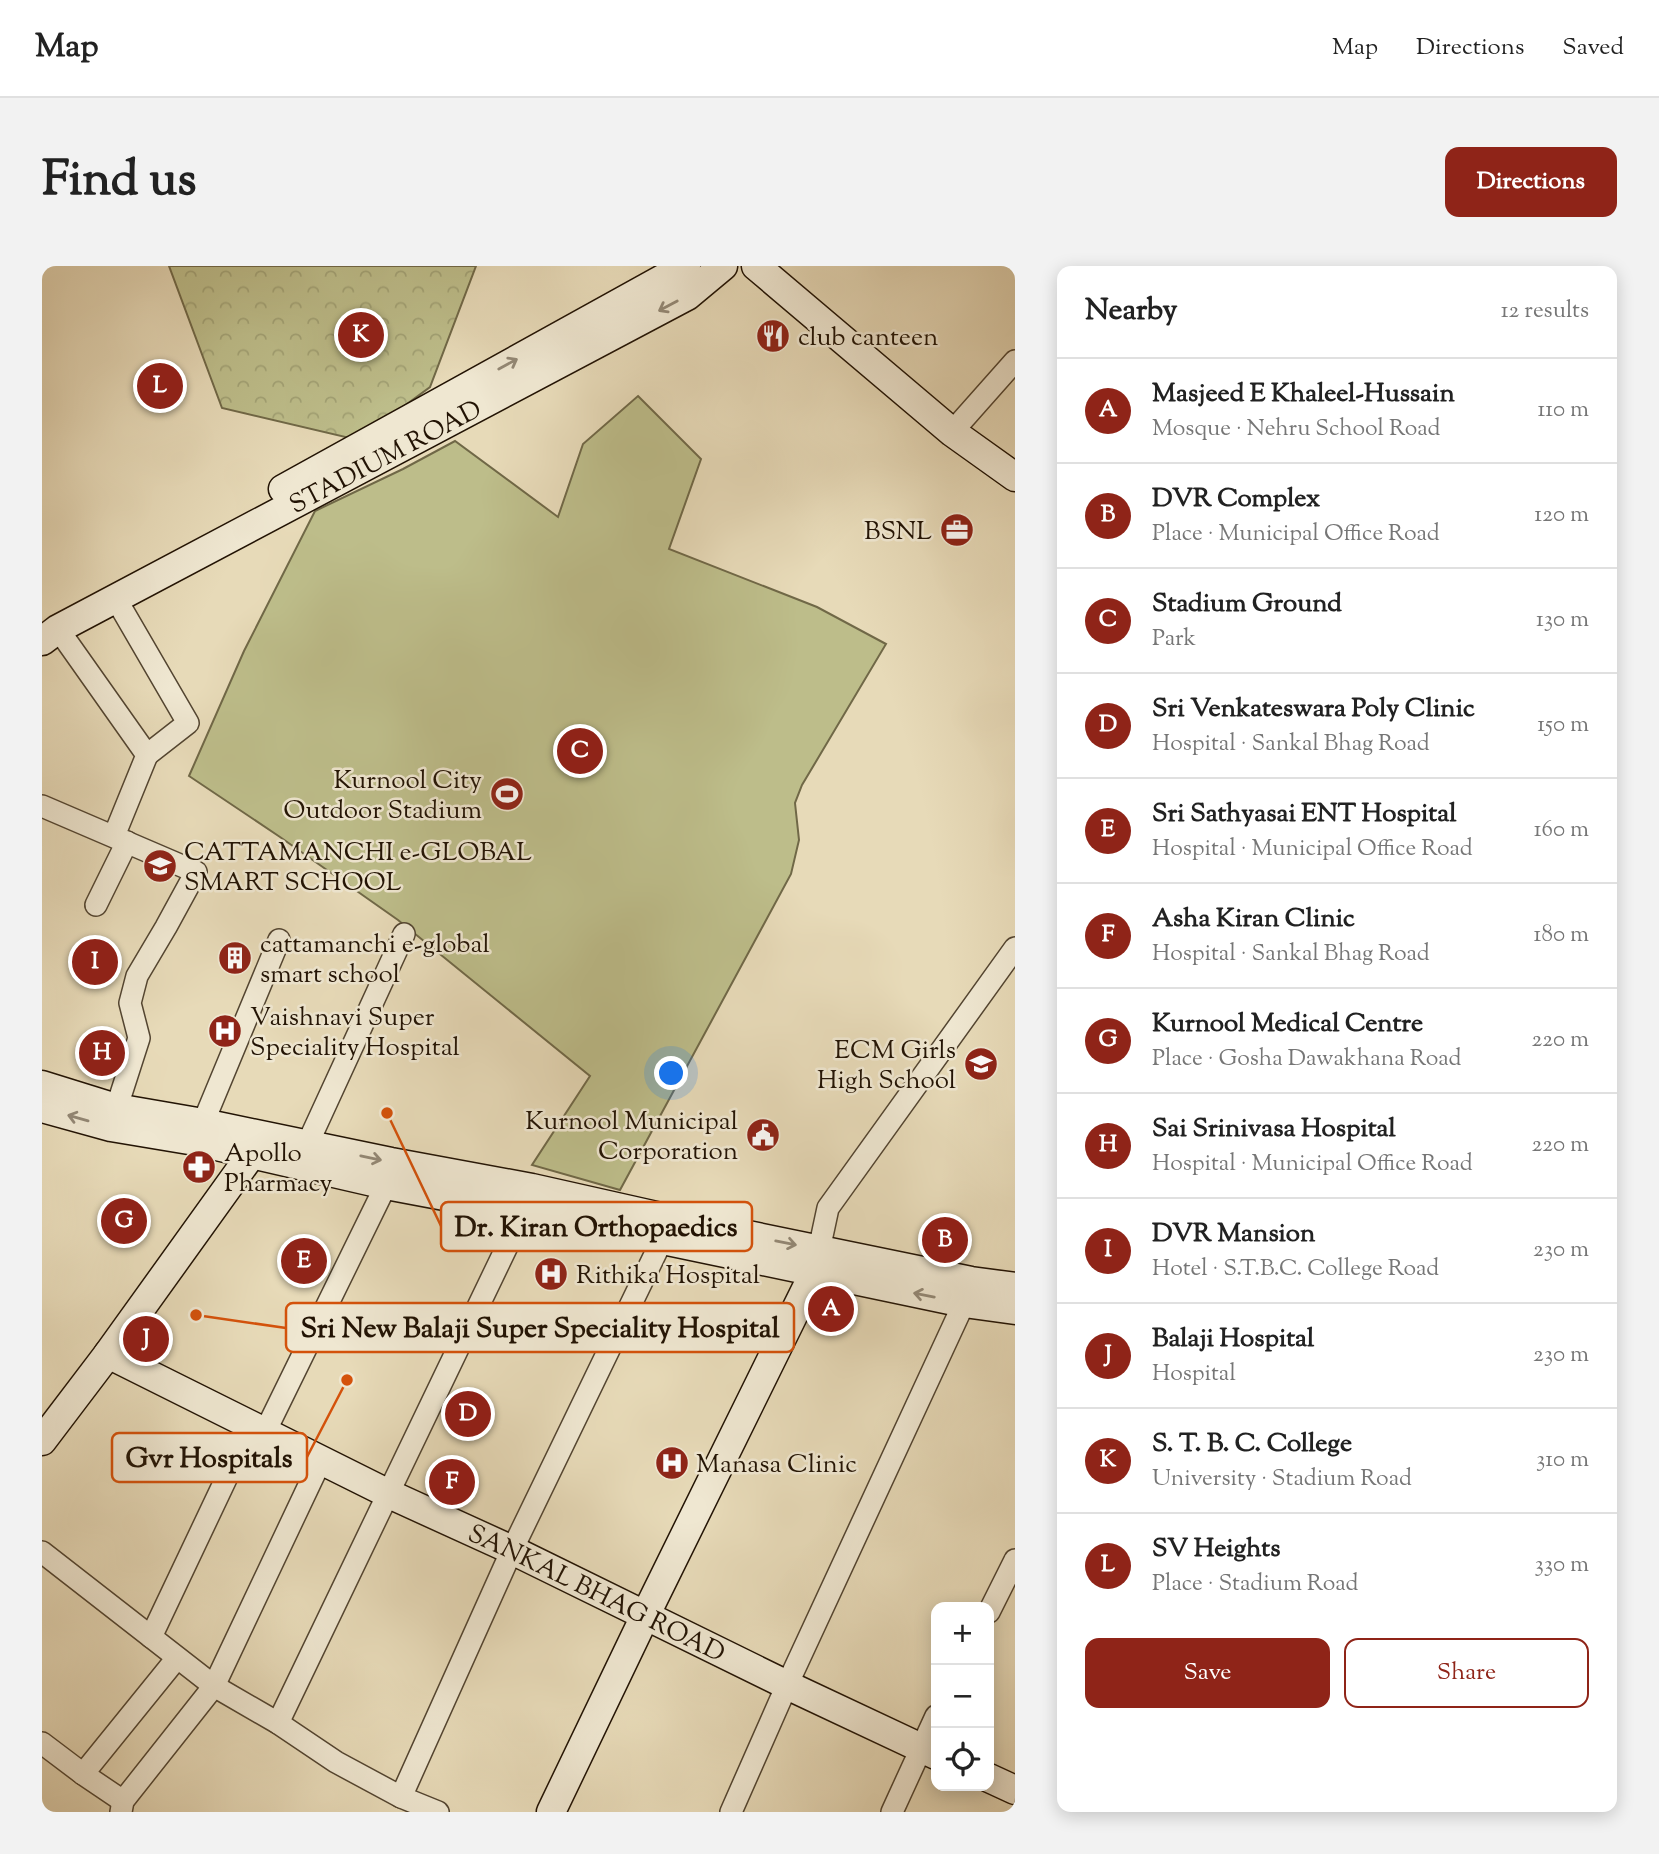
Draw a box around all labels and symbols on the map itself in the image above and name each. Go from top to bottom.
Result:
one-way arrow [658,300,679,313]
pin: K [338,309,384,361]
restaurant icon: club canteen [754,317,792,355]
place label: club canteen [798,320,938,357]
one-way arrow [498,357,518,371]
pin: L [137,360,183,412]
street label: STADIUM ROAD [283,392,489,524]
office icon: BSNL [938,511,976,549]
place label: BSNL [864,514,932,551]
pin: C [557,725,603,777]
place label: Kurnool City Outdoor Stadium [283,763,482,830]
sports icon: Kurnool City Outdoor Stadium [488,775,526,813]
place label: CATTAMANCHI e-GLOBAL SMART SCHOOL [184,835,532,902]
school or university icon: CATTAMANCHI e-GLOBAL SMART SCHOOL [141,847,179,885]
place label: cattamanchi e-global smart school [260,927,490,994]
pin: I [72,936,118,988]
building icon: cattamanchi e-global smart school [216,939,254,977]
place label: Vaishnavi Super Speciality Hospital [250,1000,460,1067]
hospital icon: Vaishnavi Super Speciality Hospital [206,1012,244,1050]
pin: H [79,1027,125,1079]
place label: ECM Girls High School [817,1033,956,1100]
school or university icon: ECM Girls High School [962,1045,1000,1083]
your location [654,1056,688,1090]
place label: Kurnool Municipal Corporation [525,1104,738,1171]
one-way arrow [67,1110,89,1123]
public building icon: Kurnool Municipal Corporation [744,1116,782,1154]
place label: Apollo Pharmacy [224,1136,332,1203]
pharmacy icon: Apollo Pharmacy [180,1148,218,1186]
one-way arrow [359,1152,382,1165]
pin: G [101,1195,147,1247]
callout: Dr. Kiran Orthopaedics [441,1202,752,1251]
text: Dr. Kiran Orthopaedics [455,1209,738,1249]
pin: B [922,1214,968,1266]
pin: E [281,1235,327,1287]
one-way arrow [774,1236,797,1250]
hospital icon: Rithika Hospital [532,1255,570,1293]
place label: Rithika Hospital [576,1258,760,1295]
pin: A [808,1283,854,1335]
one-way arrow [913,1287,936,1301]
callout: Sri New Balaji Super Speciality Hospital [286,1303,794,1352]
text: Sri New Balaji Super Speciality Hospital [300,1310,780,1350]
pin: J [123,1313,169,1365]
pin: D [445,1388,491,1440]
callout: Gvr Hospitals [112,1433,307,1482]
text: Gvr Hospitals [125,1440,293,1480]
hospital icon: Manasa Clinic [653,1444,691,1482]
place label: Manasa Clinic [696,1447,857,1484]
pin: F [429,1456,475,1508]
street label: SANKAL BHAG ROAD [461,1516,731,1673]

